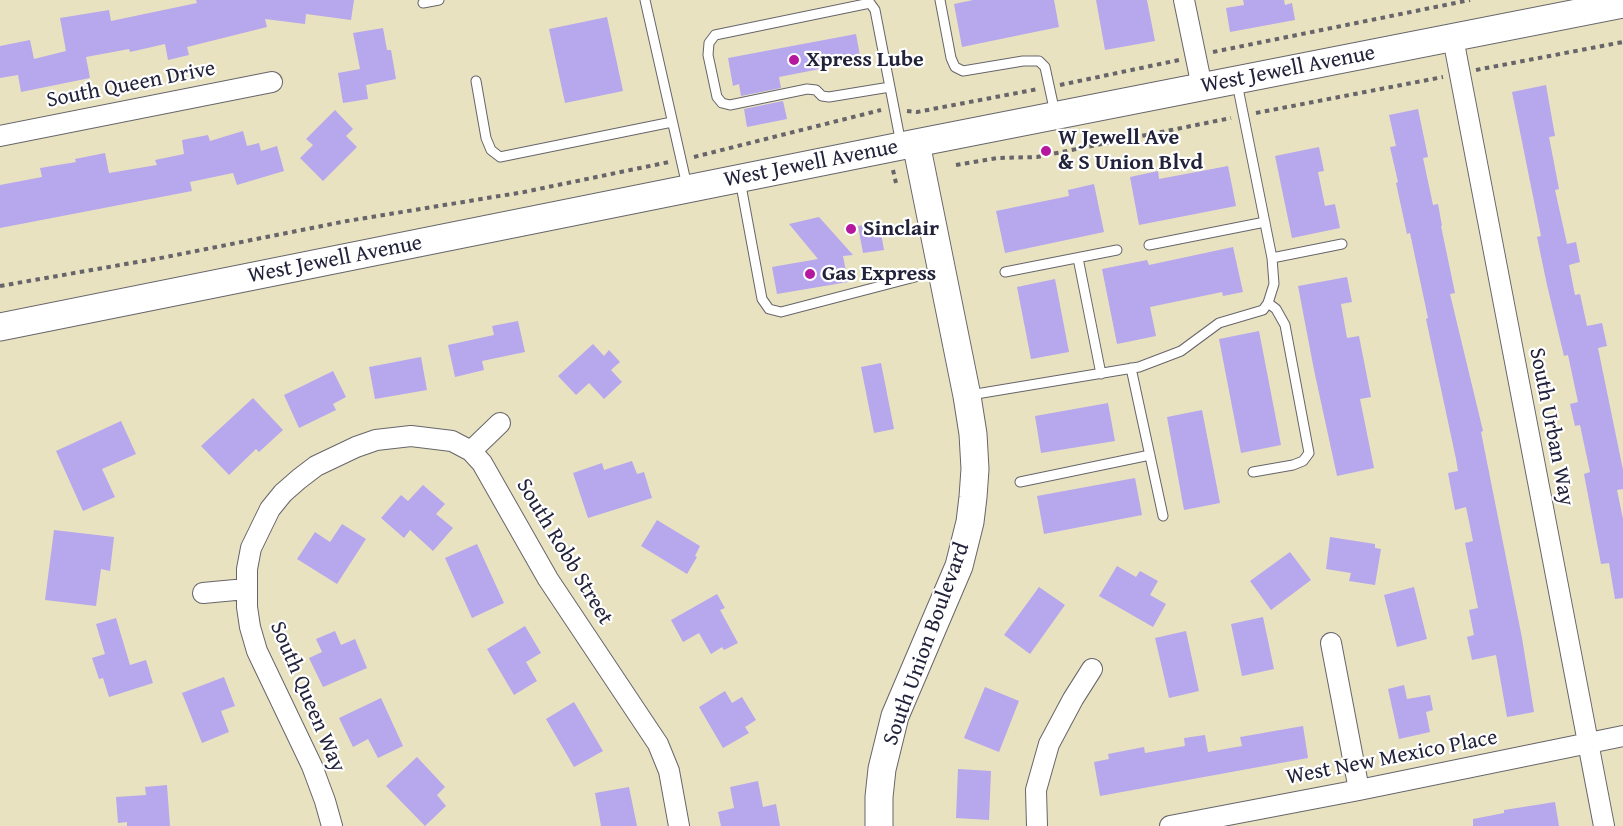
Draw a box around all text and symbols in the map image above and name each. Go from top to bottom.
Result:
street label: West Jewell Avenue [1199,40,1377,100]
place label: Xpress Lube [806,47,924,73]
marker: Xpress Lube [787,53,801,67]
street label: South Queen Drive [44,56,218,114]
place label: W Jewell Ave & S Union Blvd [1058,125,1203,176]
street label: West Jewell Avenue [722,134,900,194]
marker: W Jewell Ave & S Union Blvd [1039,144,1053,158]
place label: Sinclair [863,216,939,242]
marker: Sinclair [844,222,858,236]
street label: West Jewell Avenue [246,230,424,290]
place label: Gas Express [822,261,936,287]
marker: Gas Express [803,267,817,281]
street label: South Urban Way [1523,346,1579,508]
street label: South Robb Street [510,474,618,630]
street label: South Union Boulevard [878,539,976,749]
street label: South Queen Way [263,618,351,776]
street label: West New Mexico Place [1284,725,1500,791]

